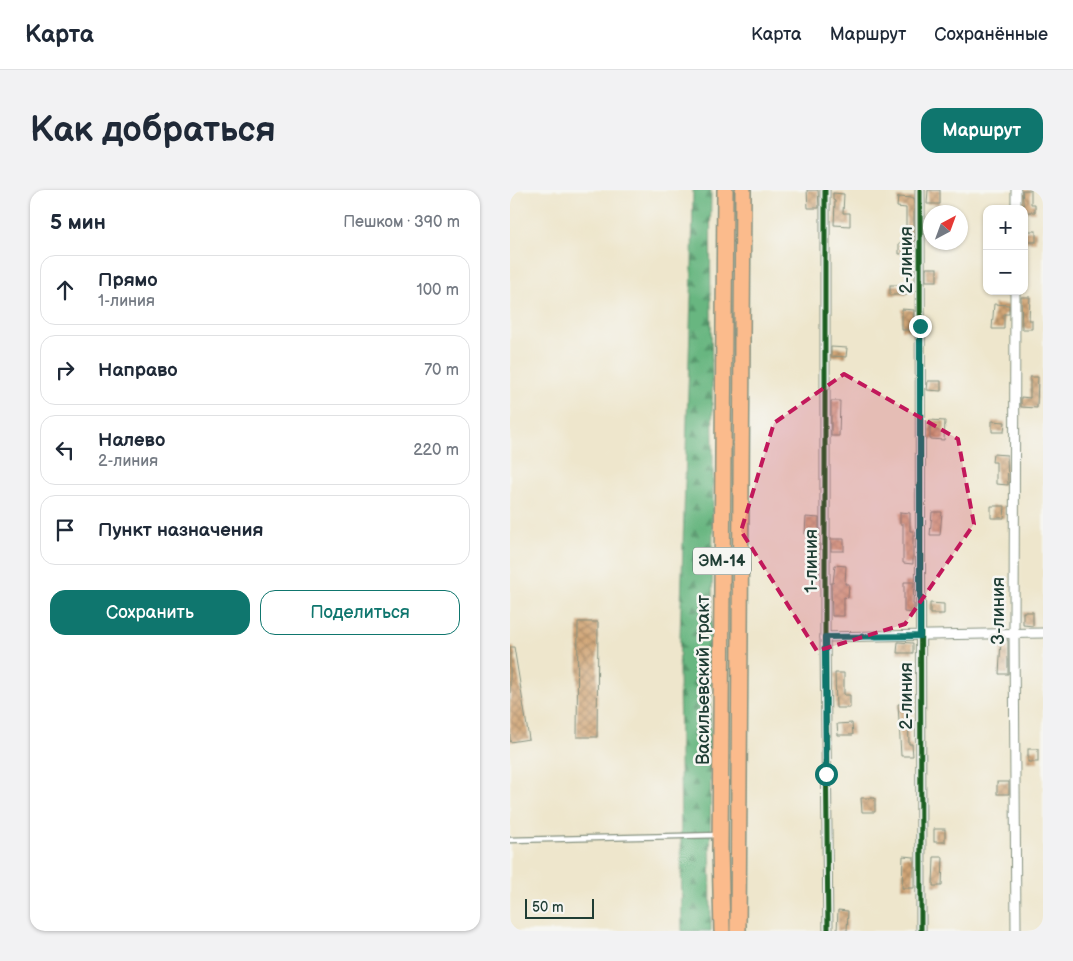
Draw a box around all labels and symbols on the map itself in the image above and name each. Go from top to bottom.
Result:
north arrow [923,205,968,250]
street label: 2-линия [896,226,917,294]
route end [909,315,932,338]
street label: 1-линия [801,529,822,593]
road number: ЭМ-14 [693,548,751,574]
street label: 3-линия [988,577,1009,645]
street label: Васильевский тракт [693,594,714,765]
street label: 2-линия [896,662,917,730]
route start [815,763,838,786]
scale bar [525,896,594,919]

